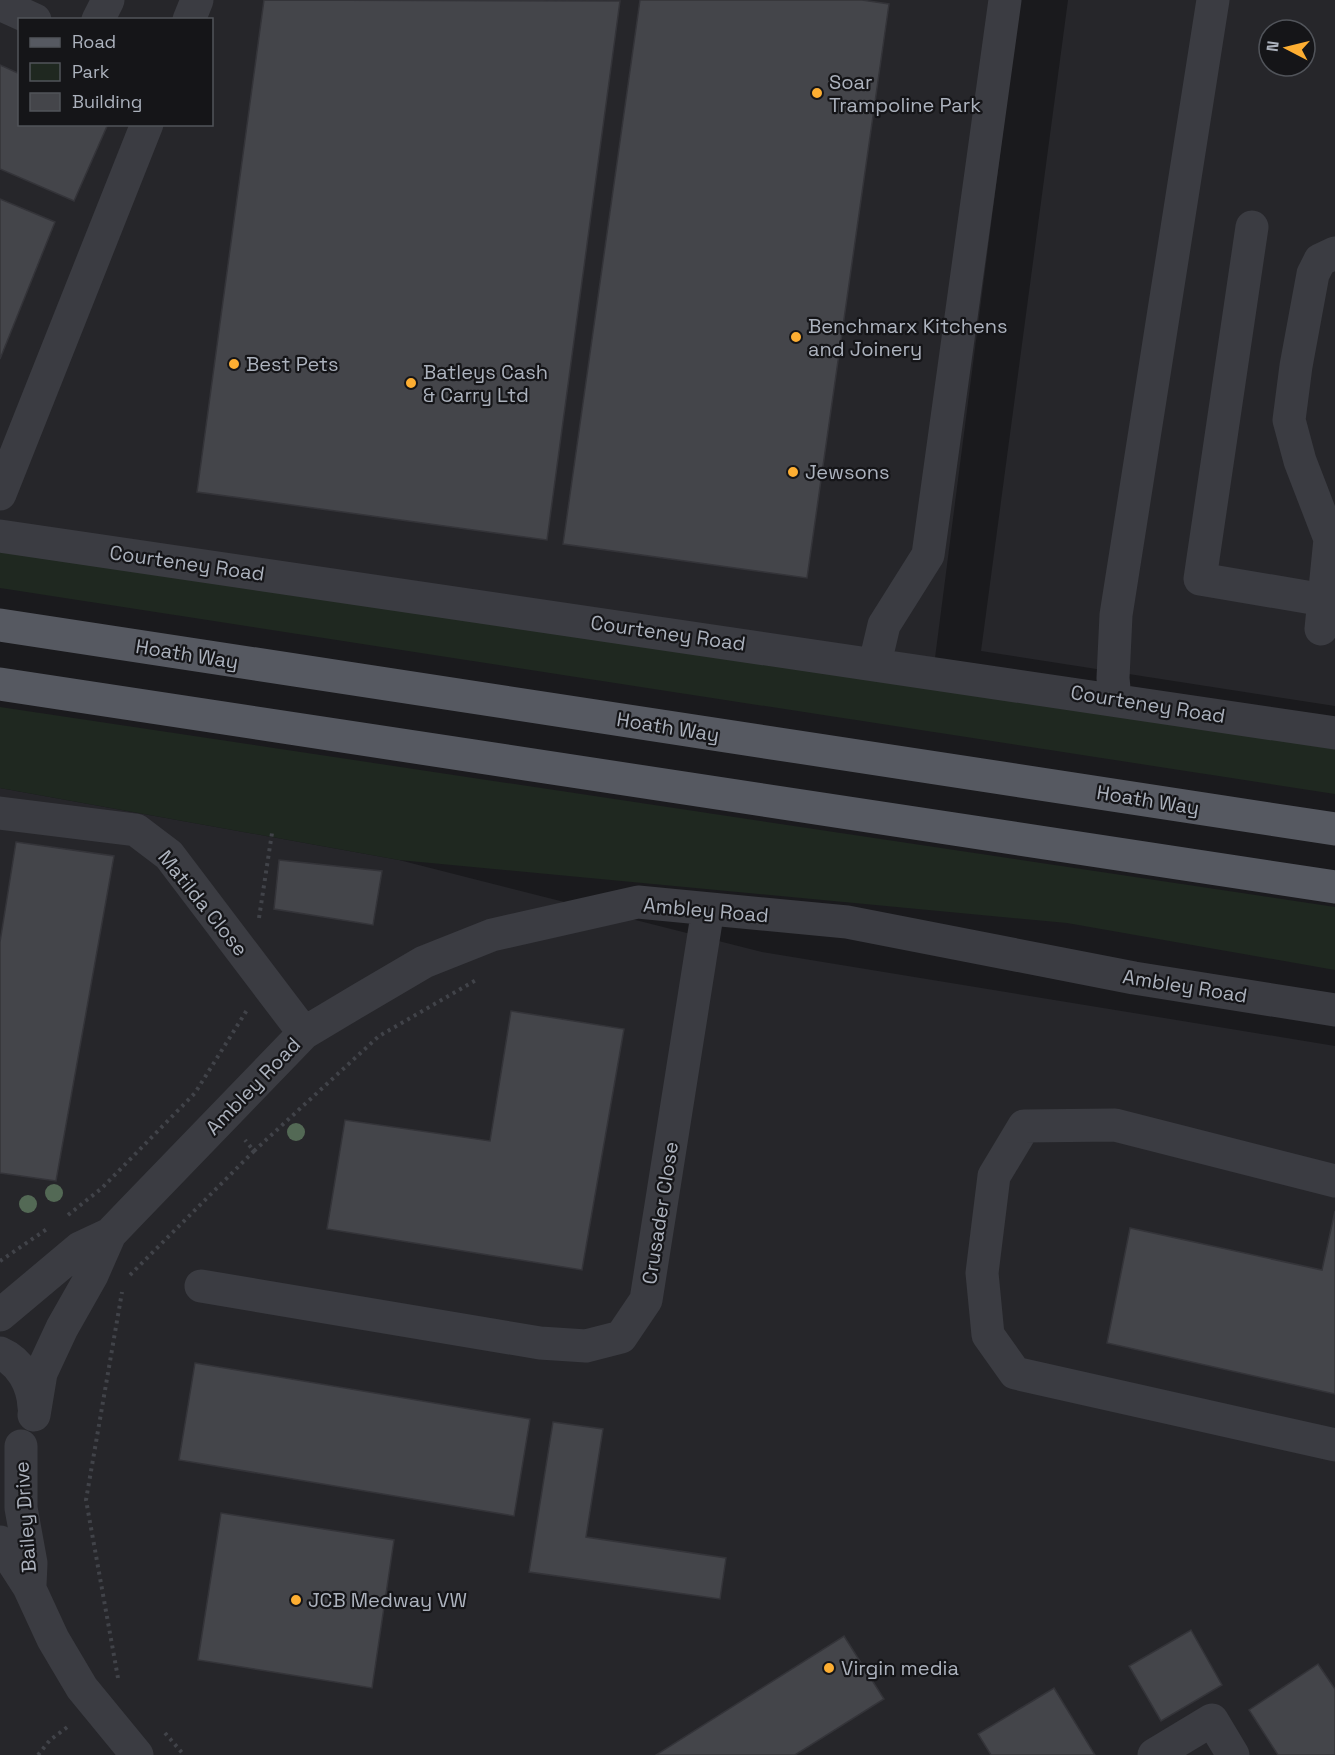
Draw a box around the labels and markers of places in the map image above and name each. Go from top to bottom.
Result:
place label: Soar Trampoline Park [829,69,981,118]
marker: Soar Trampoline Park [810,86,824,100]
place label: Benchmarx Kitchens and Joinery [808,313,1008,362]
marker: Benchmarx Kitchens and Joinery [789,330,803,344]
place label: Best Pets [246,351,339,377]
marker: Best Pets [227,357,241,371]
place label: Batleys Cash & Carry Ltd [423,359,548,408]
marker: Batleys Cash & Carry Ltd [404,376,418,390]
place label: Jewsons [805,459,890,485]
marker: Jewsons [786,465,800,479]
place label: JCB Medway VW [308,1587,467,1613]
marker: JCB Medway VW [289,1593,303,1607]
place label: Virgin media [841,1655,959,1681]
marker: Virgin media [822,1661,836,1675]

